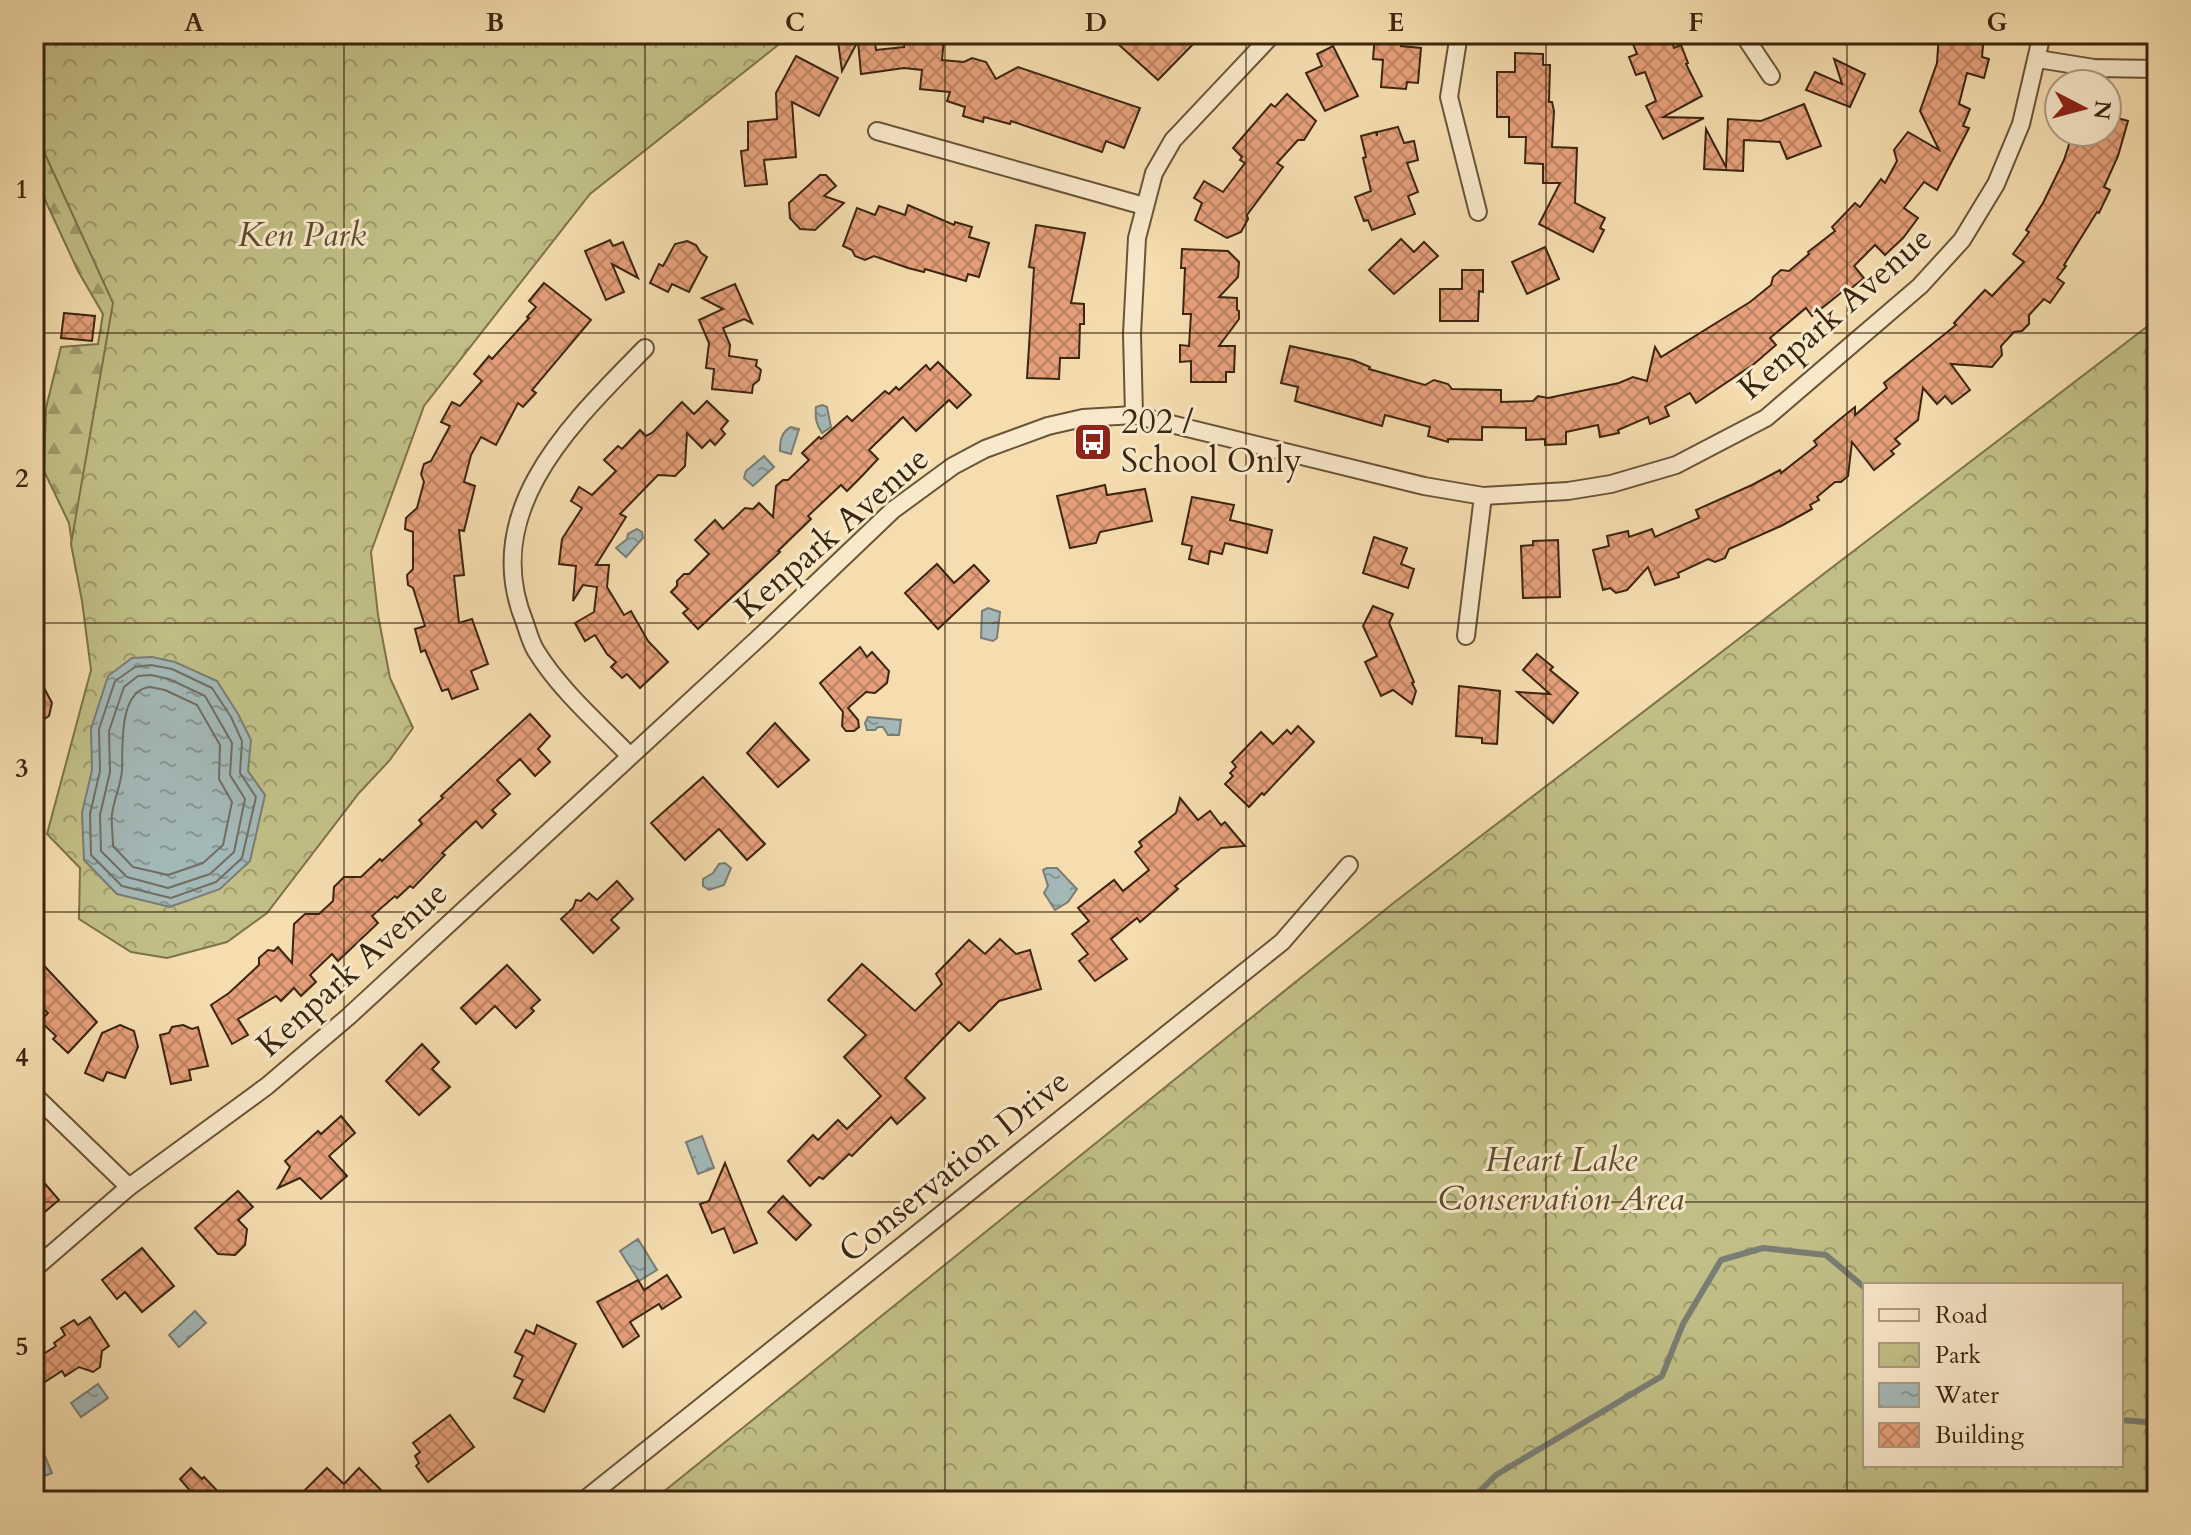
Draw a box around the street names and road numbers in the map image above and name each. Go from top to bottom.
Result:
street label: Kenpark Avenue [1728,216,1942,410]
street label: Kenpark Avenue [725,436,939,630]
street label: Kenpark Avenue [246,871,458,1067]
street label: Conservation Drive [829,1059,1079,1273]

